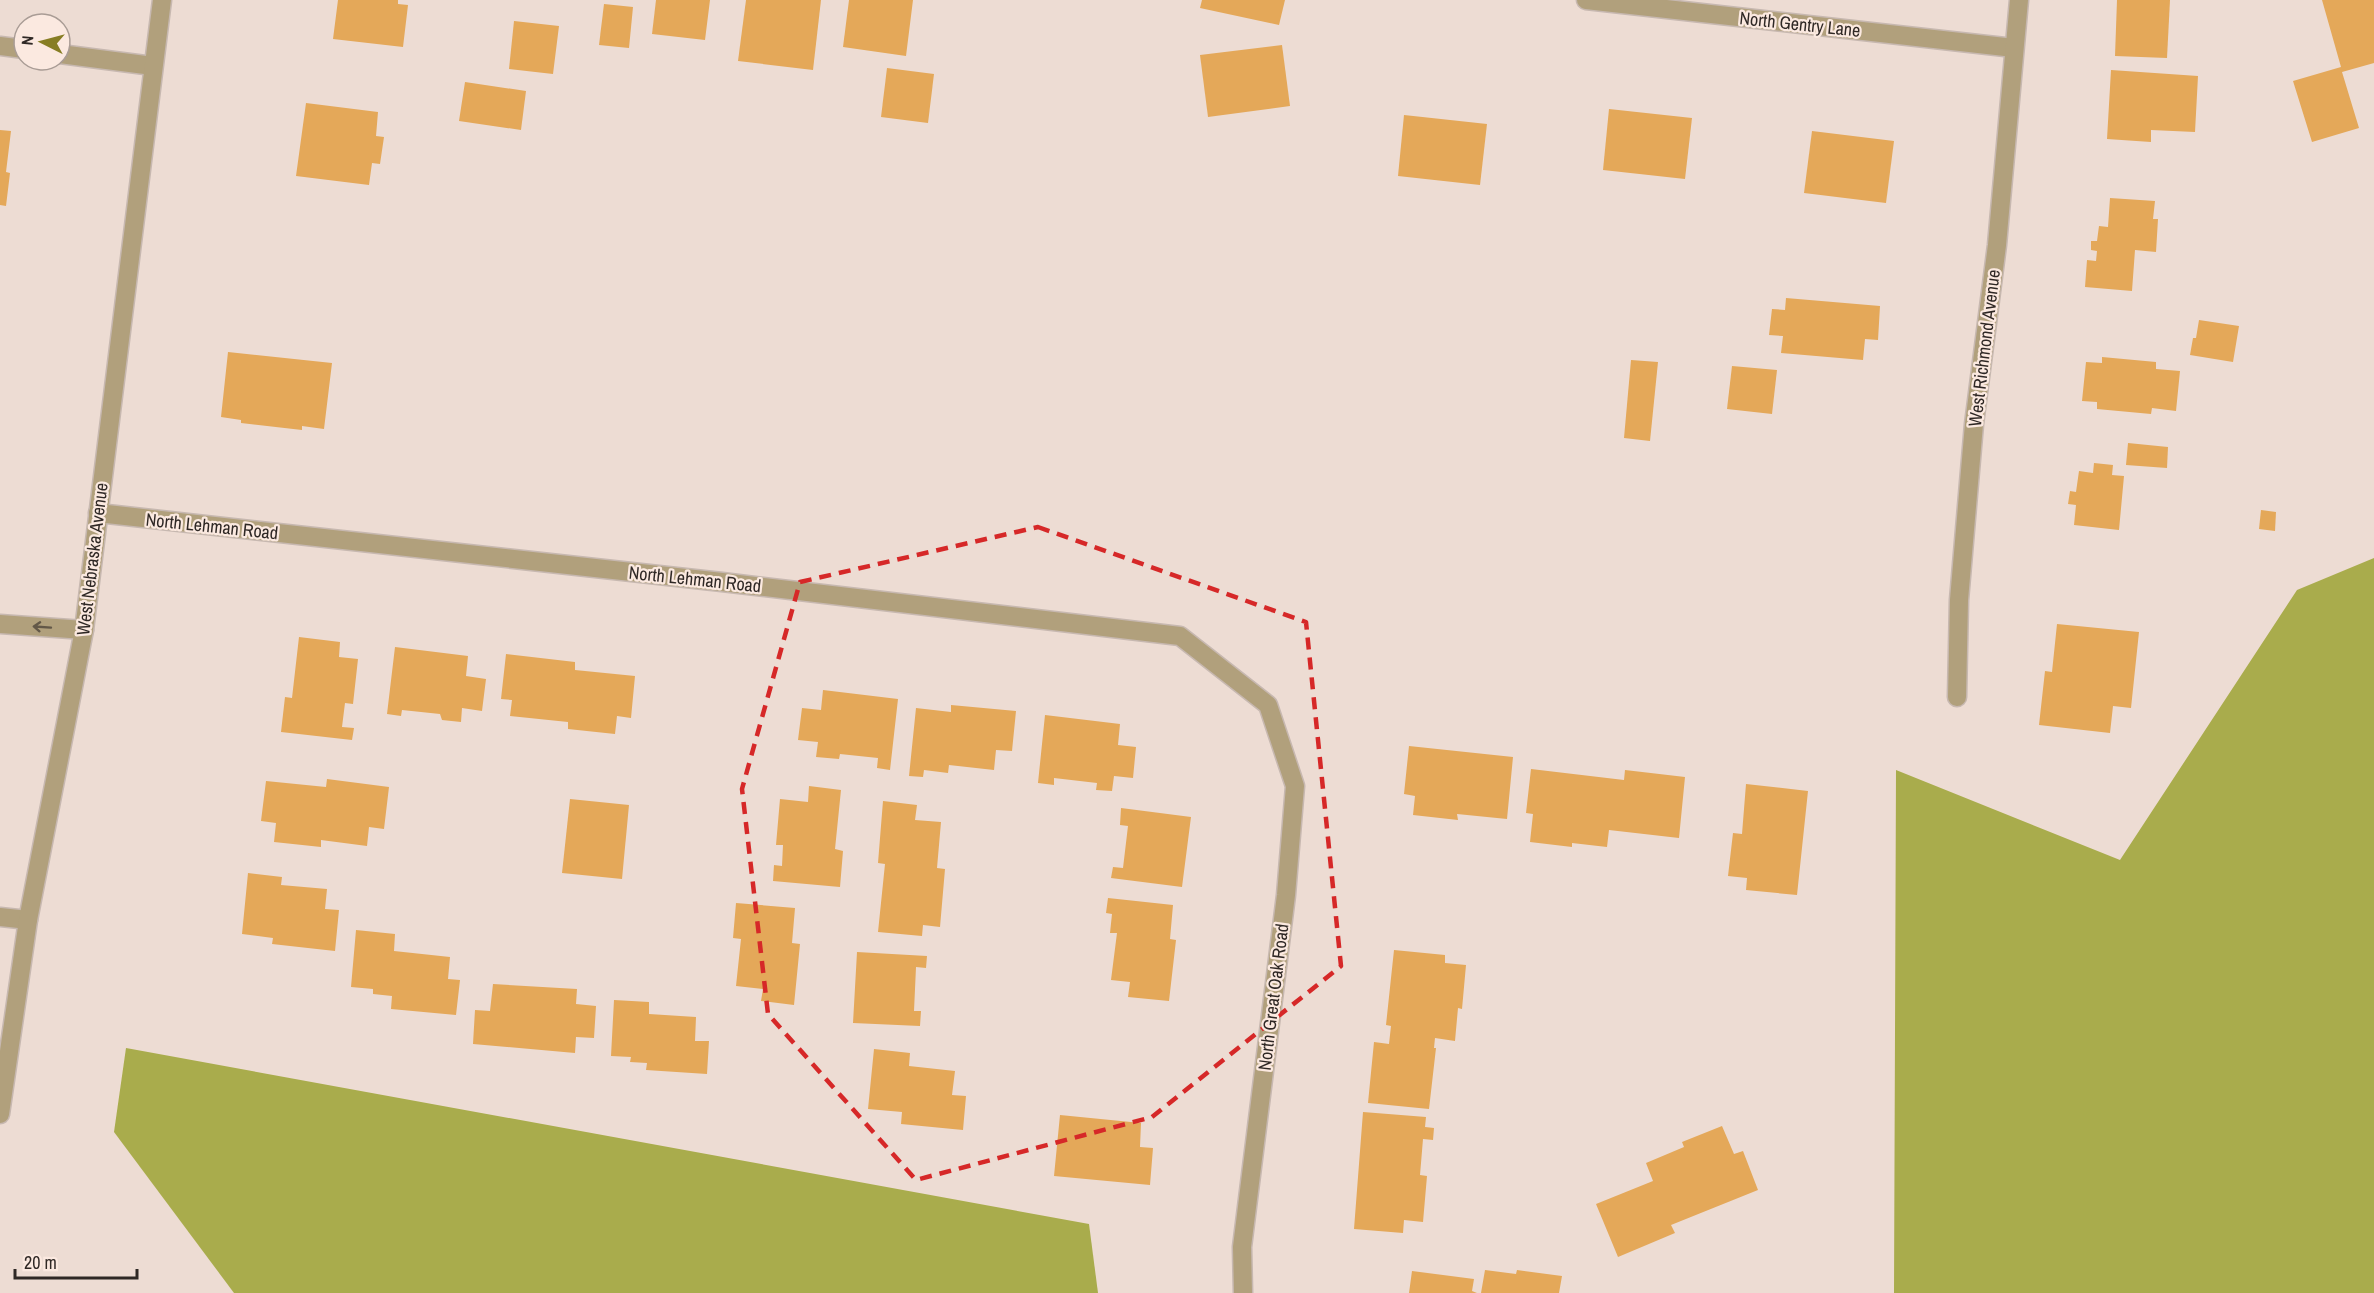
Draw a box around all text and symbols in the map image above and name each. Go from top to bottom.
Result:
street label: North Gentry Lane [1738,5,1862,43]
north arrow [12,12,72,72]
text: N [16,35,39,46]
street label: West Richmond Avenue [1962,268,2006,428]
street label: West Nebraska Avenue [70,481,114,637]
street label: North Lehman Road [145,507,279,545]
street label: North Lehman Road [628,560,762,598]
one-way arrow [33,621,53,632]
street label: North Great Oak Road [1252,922,1294,1072]
scale bar [15,1242,136,1280]
text: 20 m [24,1250,57,1275]

